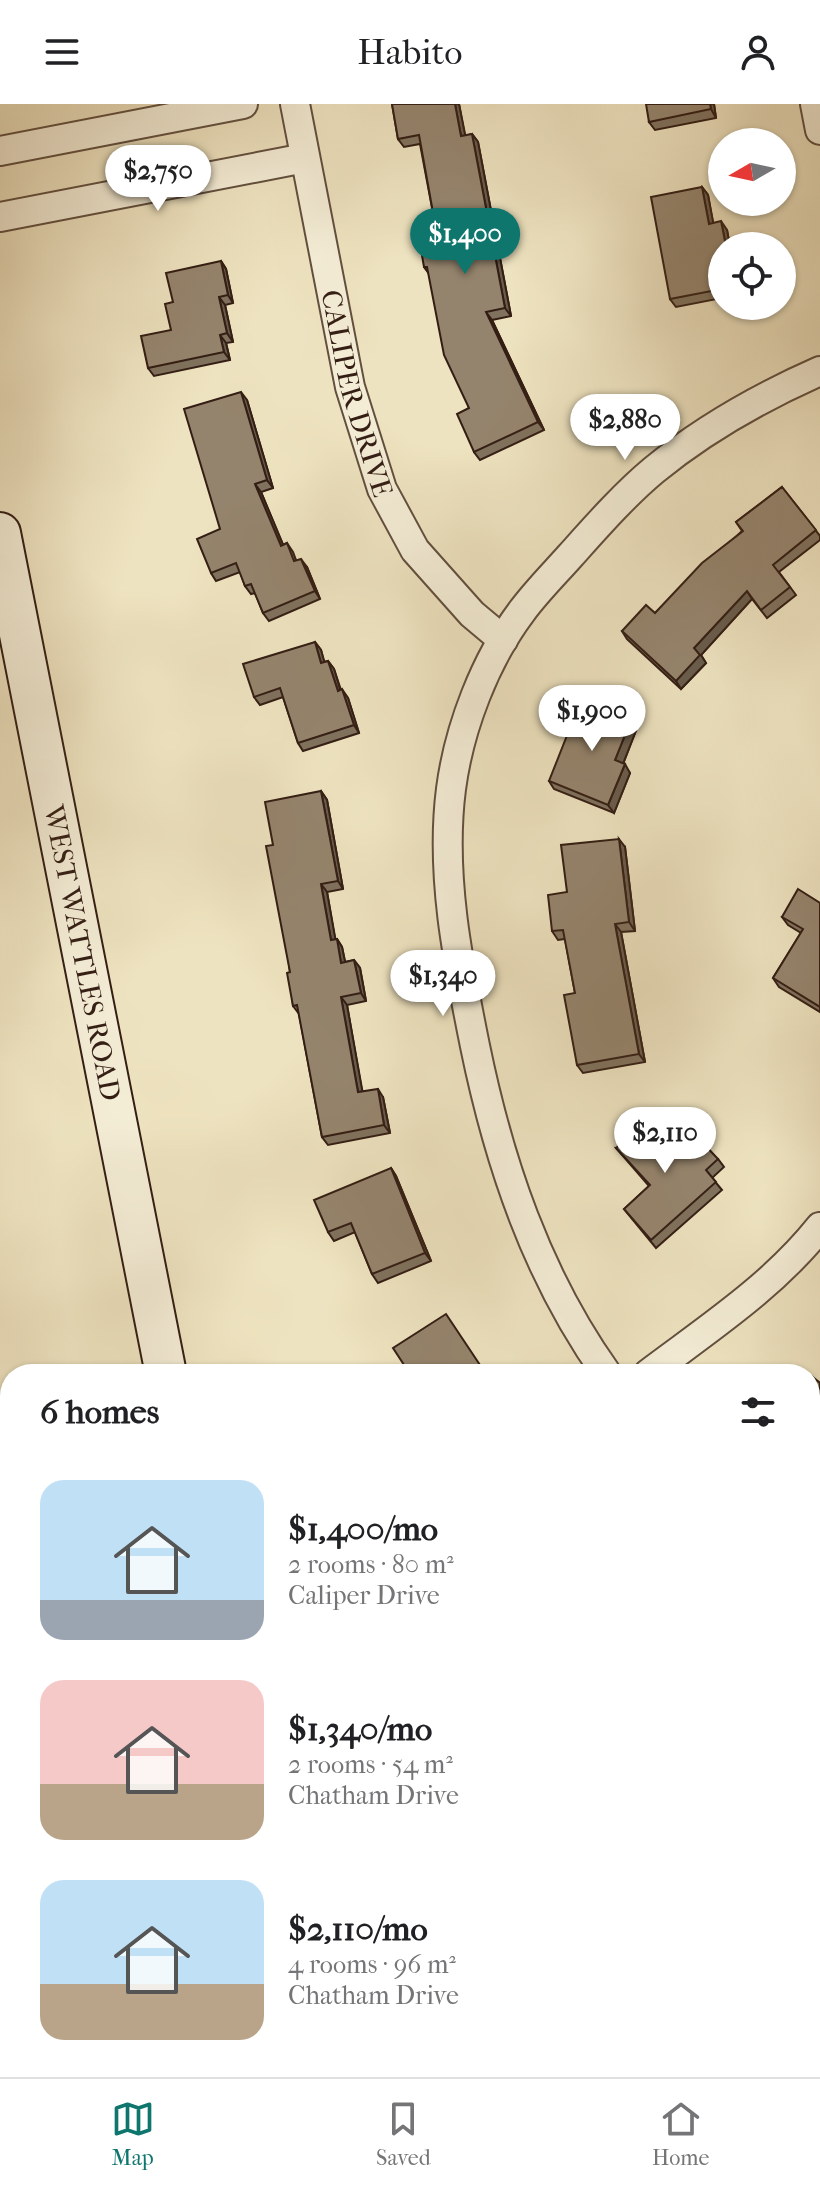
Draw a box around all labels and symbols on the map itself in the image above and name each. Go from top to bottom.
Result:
north arrow [708,128,796,216]
pin: $2,750 [93,145,223,213]
pin: $1,400 [400,208,530,276]
street label: CALIPER DRIVE [314,287,399,501]
pin: $2,880 [560,394,690,462]
pin: $1,900 [527,685,657,753]
street label: WEST WATTLES ROAD [37,801,128,1104]
pin: $1,340 [378,950,508,1018]
pin: $2,110 [600,1107,730,1175]

